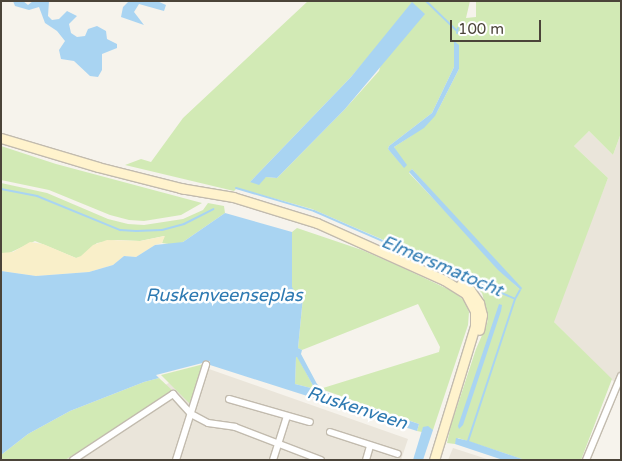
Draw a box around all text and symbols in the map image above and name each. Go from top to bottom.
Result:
scale bar [452,10,543,42]
text: 100 m [458,20,504,38]
water label: Elmersmatocht [378,231,506,301]
water label: Ruskenveenseplas [145,284,303,306]
water label: Ruskenveen [304,382,410,434]

